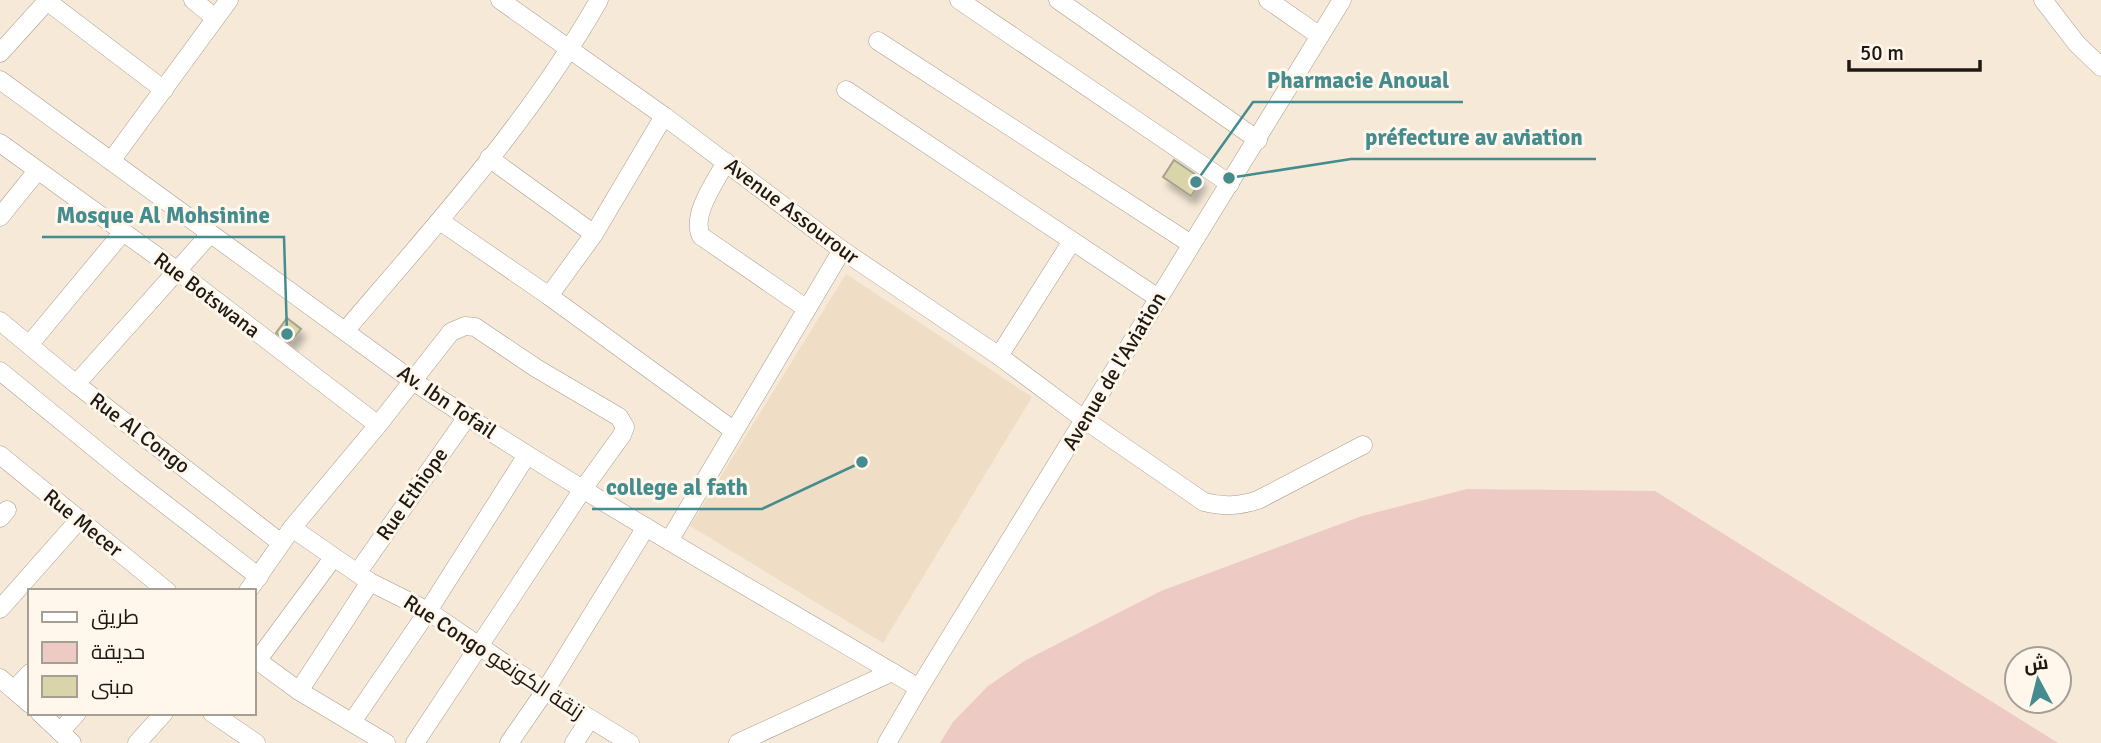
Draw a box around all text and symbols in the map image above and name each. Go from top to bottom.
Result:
scale bar [1849,28,1980,72]
text: 50 m [1860,40,1904,66]
callout: Pharmacie Anoual [1253,58,1463,102]
text: Pharmacie Anoual [1267,66,1449,95]
callout: préfecture av aviation [1351,115,1596,159]
text: préfecture av aviation [1365,123,1583,152]
street label: Avenue Assourour [720,152,864,270]
callout: Mosque Al Mohsinine [42,193,284,237]
text: Mosque Al Mohsinine [56,201,270,230]
street label: Rue Botswana [149,247,265,343]
street label: Avenue de l'Aviation [1057,287,1171,455]
street label: Av. Ibn Tofail [393,360,501,444]
street label: Rue Al Congo [85,387,195,479]
street label: Rue Ethiope [371,443,453,545]
callout: college al fath [592,465,762,509]
text: college al fath [606,473,748,502]
street label: Rue Mecer [38,483,128,563]
legend [28,589,256,715]
street label: Rue Congo زنقة الكونغو [399,589,589,725]
text: طريق [91,604,139,630]
text: حديقة [91,639,145,665]
north arrow [2003,645,2073,715]
text: ش [2022,651,2050,678]
text: مبنى [91,674,134,700]

